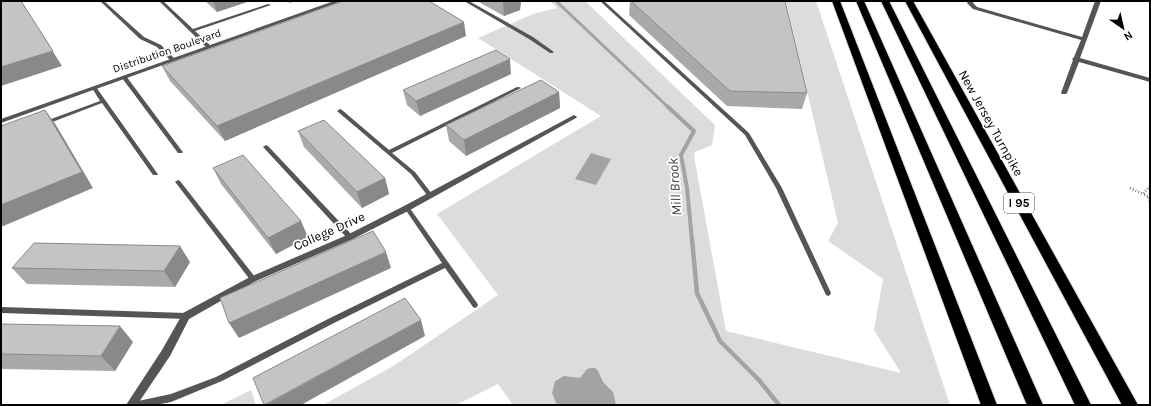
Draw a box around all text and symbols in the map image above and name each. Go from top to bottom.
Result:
north arrow [1103,8,1143,48]
street label: Distribution Boulevard [111,26,223,76]
text: N [1121,28,1135,43]
street label: New Jersey Turnpike [956,67,1027,179]
water label: Mill Brook [664,157,686,217]
road number: I 95 [1004,193,1034,213]
street label: College Drive [291,208,367,253]

